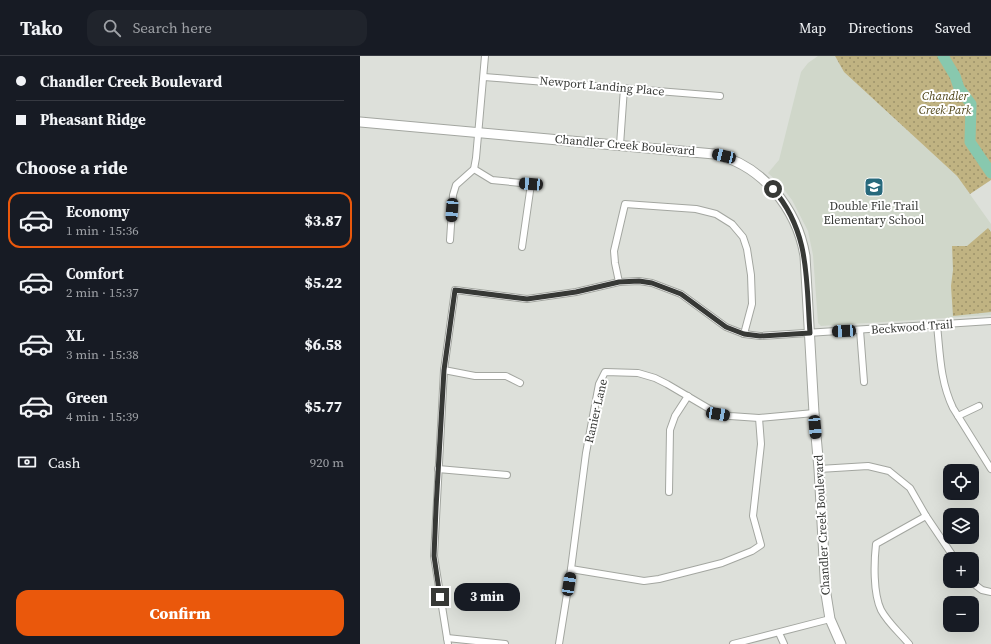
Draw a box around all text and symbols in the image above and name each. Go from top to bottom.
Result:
search box [87,10,367,46]
text: Tako [20,15,63,41]
icon: search [101,17,123,39]
text: Search here [133,17,212,38]
text: Map [799,18,826,38]
text: Directions [848,18,913,38]
text: Saved [935,18,971,38]
text: Chandler Creek Boulevard [40,71,222,92]
street label: Newport Landing Place [539,73,665,99]
park label: Chandler Creek Park [919,88,972,118]
text: Pheasant Ridge [40,109,146,130]
street label: Chandler Creek Boulevard [554,131,696,159]
car [711,147,737,165]
text: Choose a ride [16,155,128,180]
school or university icon: Double File Trail Elementary School [863,176,885,198]
car [519,177,543,191]
route start [764,180,782,198]
car [445,198,459,222]
place label: Double File Trail Elementary School [824,198,925,228]
text: Economy [66,201,130,222]
icon: car [18,202,54,238]
text: $3.87 [304,210,342,231]
text: 1 min · 15:36 [66,222,139,239]
text: Comfort [66,263,124,284]
icon: car [18,264,54,300]
text: $5.22 [304,272,342,293]
text: 2 min · 15:37 [66,284,139,301]
street label: Beckwood Trail [870,316,954,338]
car [832,324,856,338]
text: XL [66,325,85,346]
icon: car [18,326,54,362]
text: $6.58 [304,334,342,355]
text: 3 min · 15:38 [66,346,139,363]
street label: Ranier Lane [581,377,611,445]
text: Green [66,387,108,408]
icon: car [18,388,54,424]
text: $5.77 [304,396,342,417]
car [705,406,731,422]
text: 4 min · 15:39 [66,408,139,425]
car [808,415,822,439]
icon: cash [16,451,38,473]
text: Cash [48,452,80,473]
text: 920 m [310,454,344,471]
street label: Chandler Creek Boulevard [810,454,834,596]
map controls [943,464,979,632]
button: locate [943,464,979,500]
button: layers [943,508,979,544]
button: + [943,552,979,588]
car [561,571,577,597]
callout: 3 min [454,583,520,611]
route end [431,588,449,606]
text: 3 min [470,588,504,605]
button: Confirm [16,590,344,636]
button: − [943,596,979,632]

